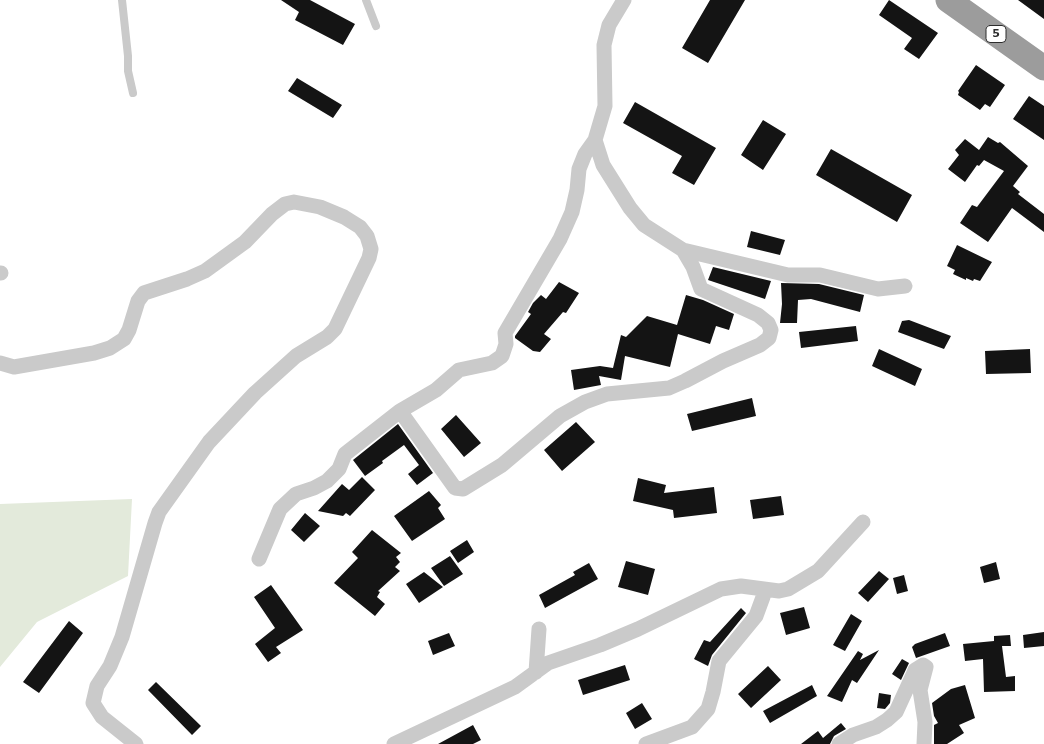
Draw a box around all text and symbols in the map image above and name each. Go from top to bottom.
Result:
road number: 5 [986,26,1006,42]

